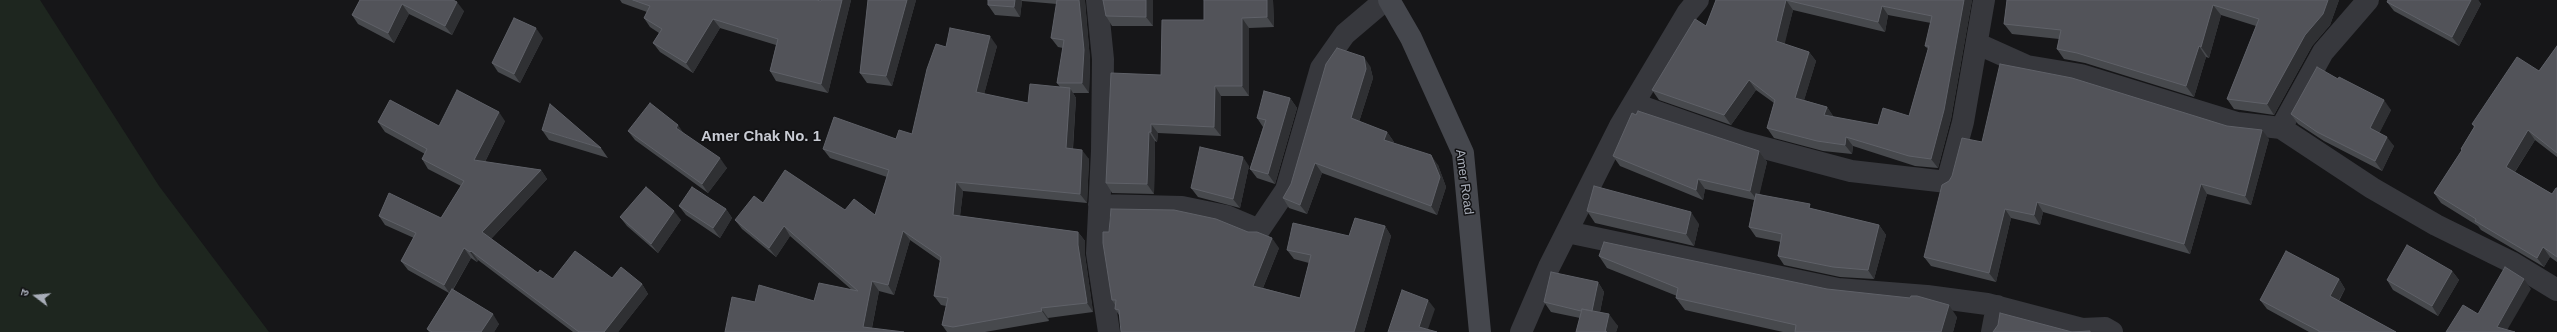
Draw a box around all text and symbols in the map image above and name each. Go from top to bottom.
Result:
district label: Amer Chak No. 1 [701,128,821,146]
street label: Amer Road [1452,148,1476,216]
north arrow [16,276,56,316]
text: उ [18,288,31,297]

